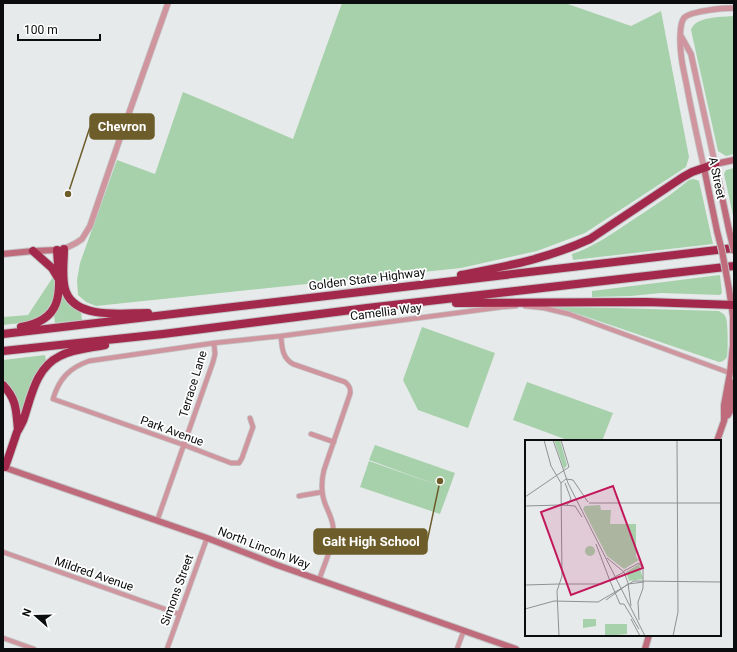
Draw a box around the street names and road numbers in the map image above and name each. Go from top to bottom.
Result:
street label: A Street [706,156,728,200]
street label: Golden State Highway [308,265,426,293]
street label: Camellia Way [349,301,423,323]
street label: Terrace Lane [176,349,210,419]
street label: Park Avenue [138,413,206,449]
street label: North Lincoln Way [216,524,312,572]
street label: Simons Street [158,552,196,628]
street label: Mildred Avenue [53,554,135,594]

